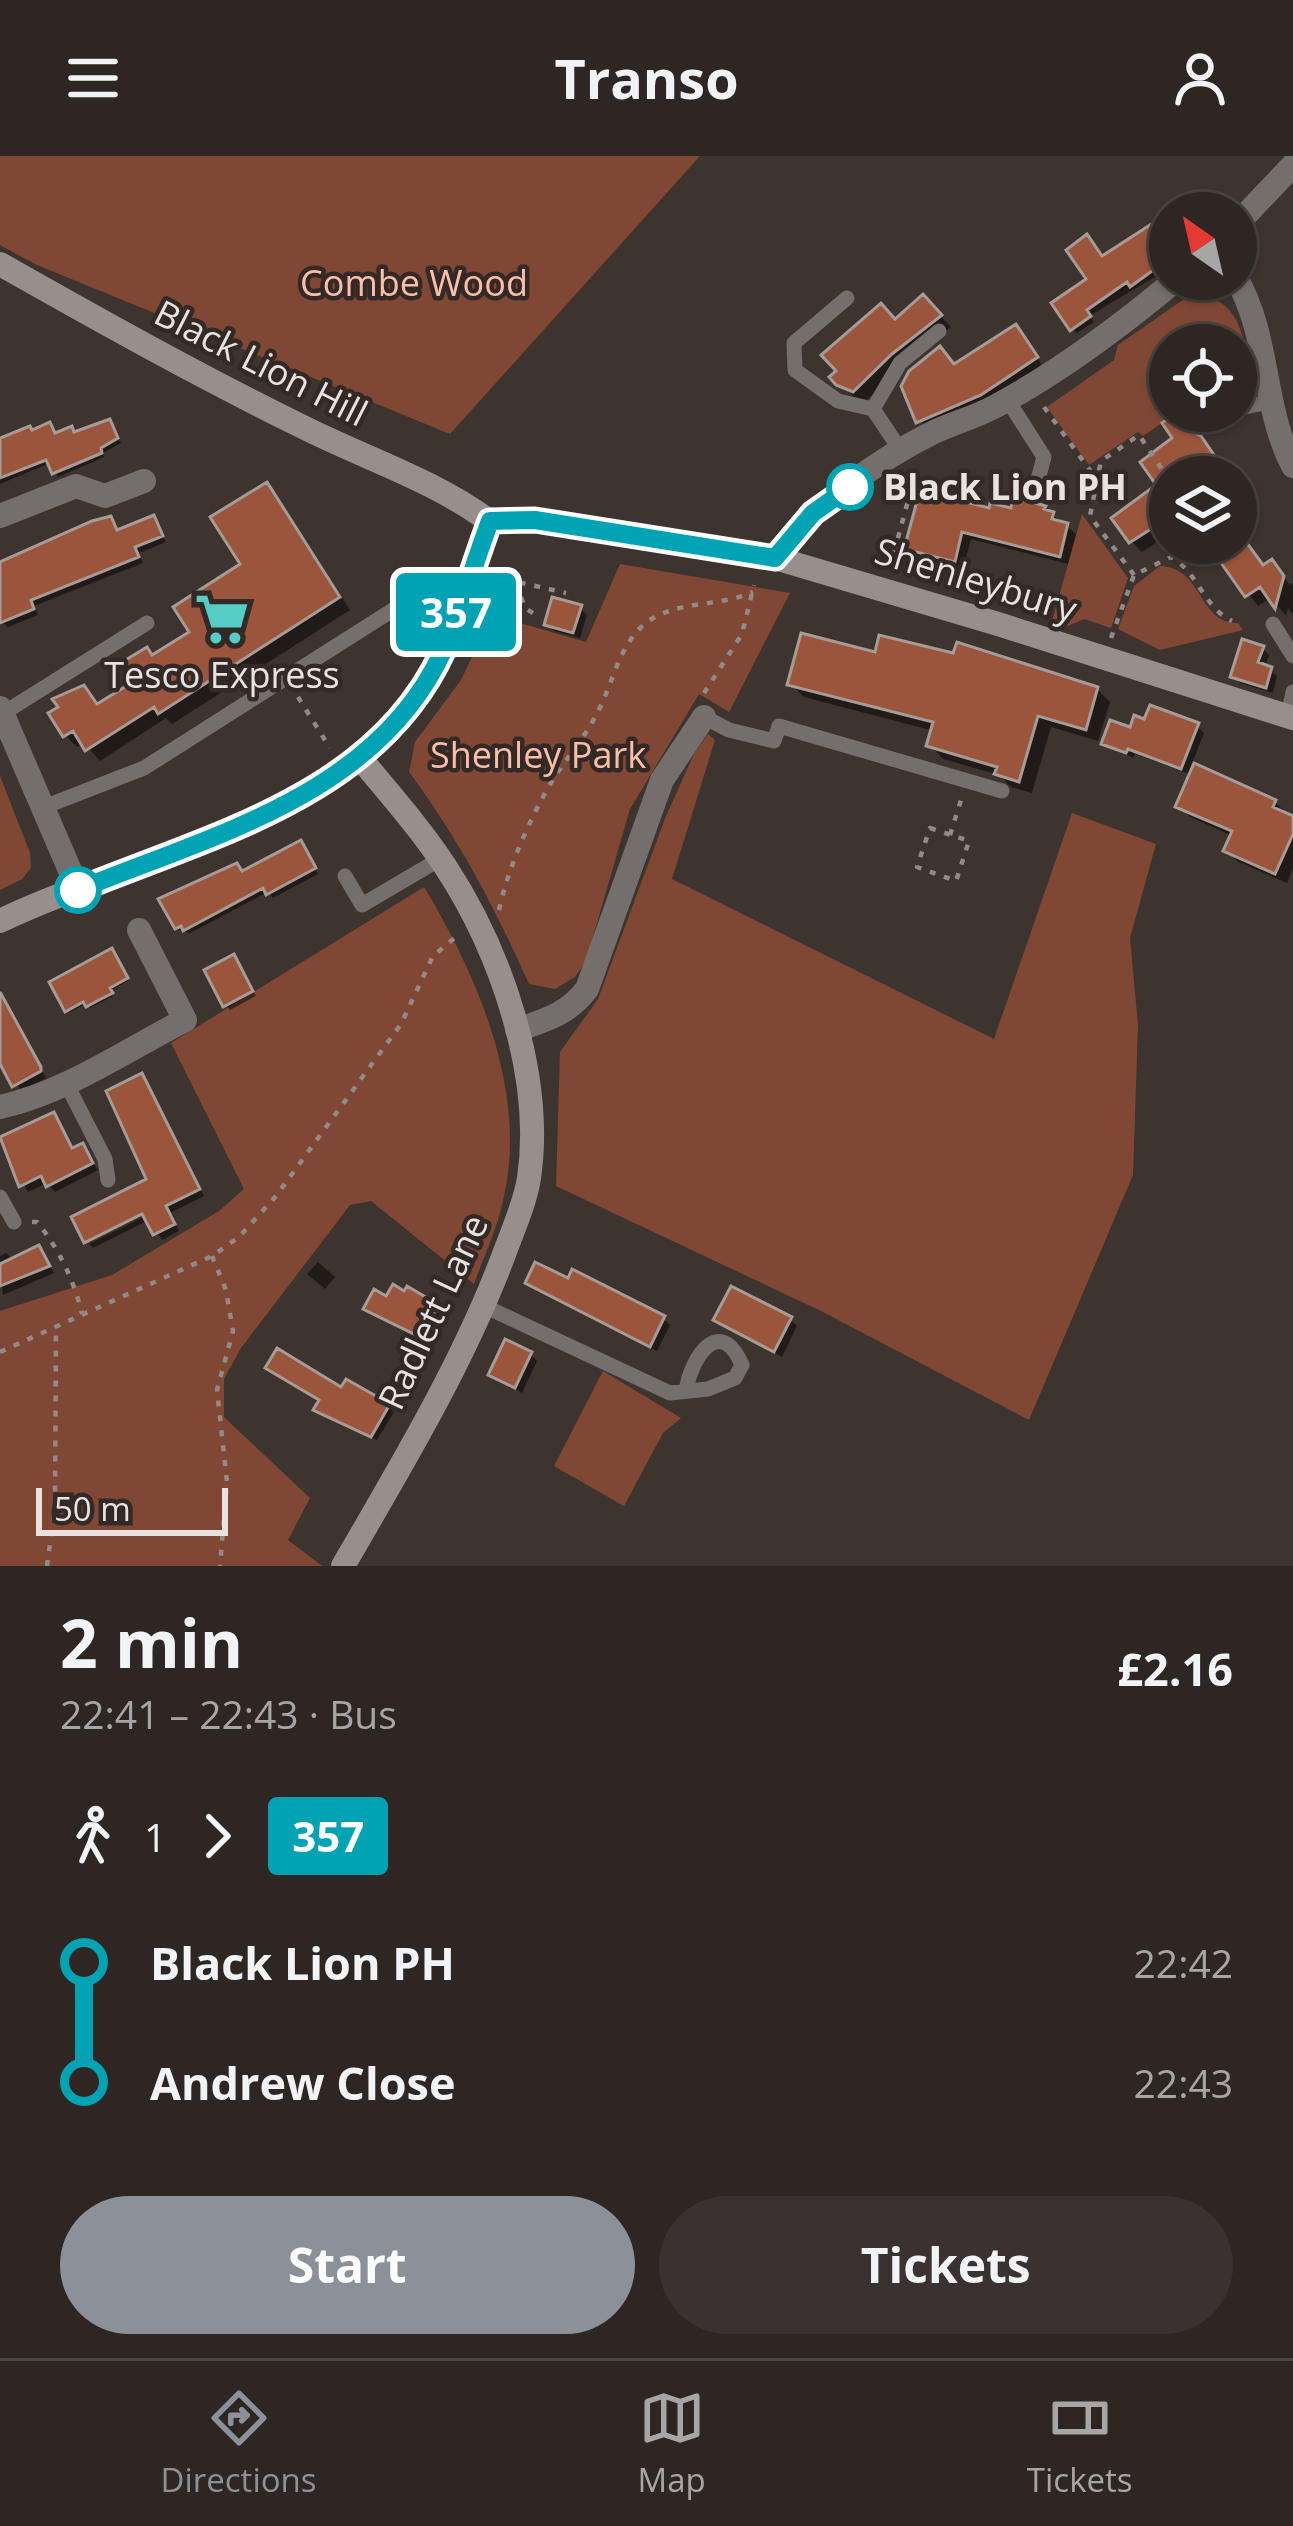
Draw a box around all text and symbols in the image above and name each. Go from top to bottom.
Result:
text: Transo [554,41,739,115]
icon: menu [60,45,126,111]
icon: person [1167,45,1233,111]
north arrow [1149,192,1257,300]
map controls [1149,192,1257,564]
park label: Combe Wood [300,258,528,307]
street label: Black Lion Hill [146,288,376,437]
button: locate [1149,324,1257,432]
button: layers [1149,456,1257,564]
place label: Black Lion PH [883,462,1127,511]
marker: Black Lion PH [828,465,872,509]
street label: Shenleybury [869,526,1084,634]
line badge: 357 [387,573,525,651]
text: 357 [420,583,492,640]
supermarket icon: Tesco Express [193,590,251,648]
place label: Tesco Express [104,650,340,699]
park label: Shenley Park [430,730,646,779]
unlabelled marker [56,868,100,912]
street label: Radlett Lane [366,1206,499,1417]
scale bar [36,1482,228,1535]
text: 50 m [54,1486,131,1531]
text: 2 min [60,1597,243,1687]
text: £2.16 [1117,1638,1233,1699]
text: 22:41 – 22:43 · Bus [60,1687,397,1740]
icon: walk [60,1803,126,1869]
icon: forward [184,1803,250,1869]
text: 357 [292,1807,364,1864]
text: 1 [144,1810,166,1863]
text: Black Lion PH [150,1932,455,1993]
text: 22:42 [1134,1936,1233,1989]
text: Andrew Close [150,2052,456,2113]
text: 22:43 [1134,2056,1233,2109]
button: Start [60,2196,635,2334]
button: Tickets [659,2196,1233,2334]
tab: Directions [161,2385,317,2502]
tab: Map [638,2385,706,2502]
tab: Tickets [1027,2385,1132,2502]

